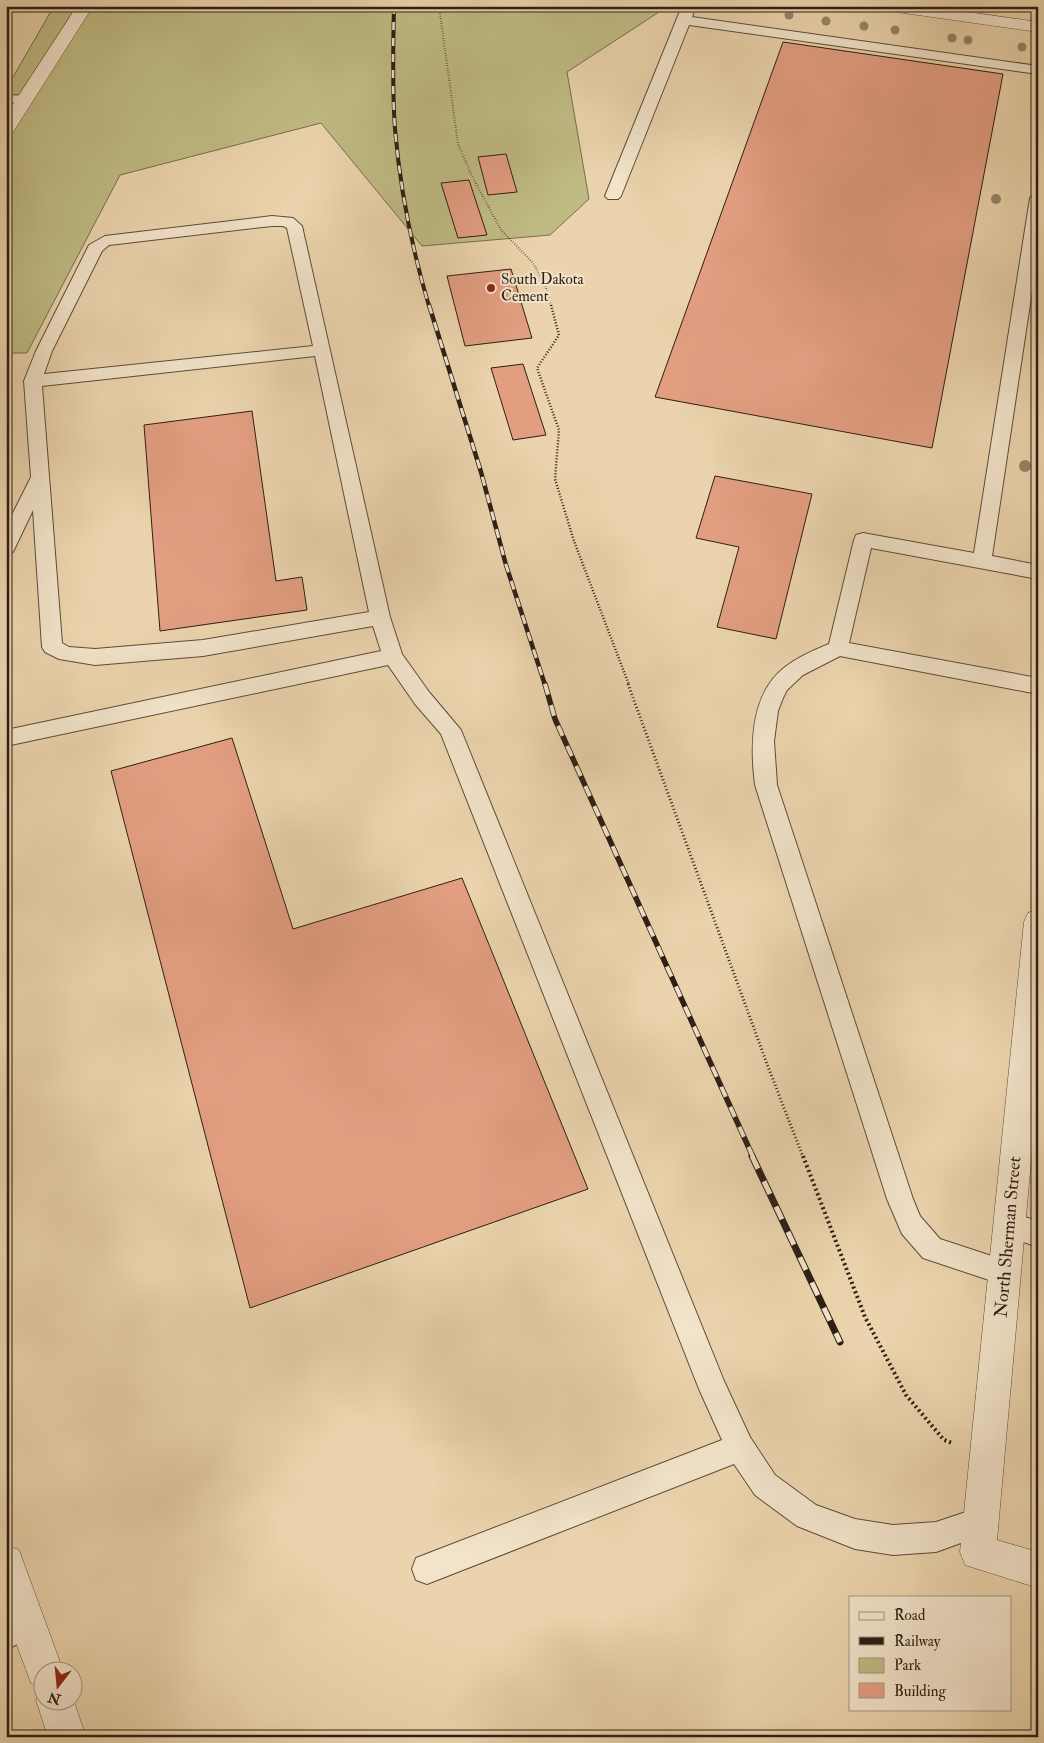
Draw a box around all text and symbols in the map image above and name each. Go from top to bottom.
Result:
place label: South Dakota Cement [501,270,585,306]
marker: South Dakota Cement [485,282,497,294]
street label: North Sherman Street [989,1155,1027,1319]
legend [849,1596,1012,1710]
text: Road [894,1606,926,1625]
text: Railway [894,1632,941,1651]
text: Park [894,1656,921,1675]
north arrow [32,1660,82,1710]
text: Building [894,1682,946,1701]
text: N [46,1688,64,1708]

